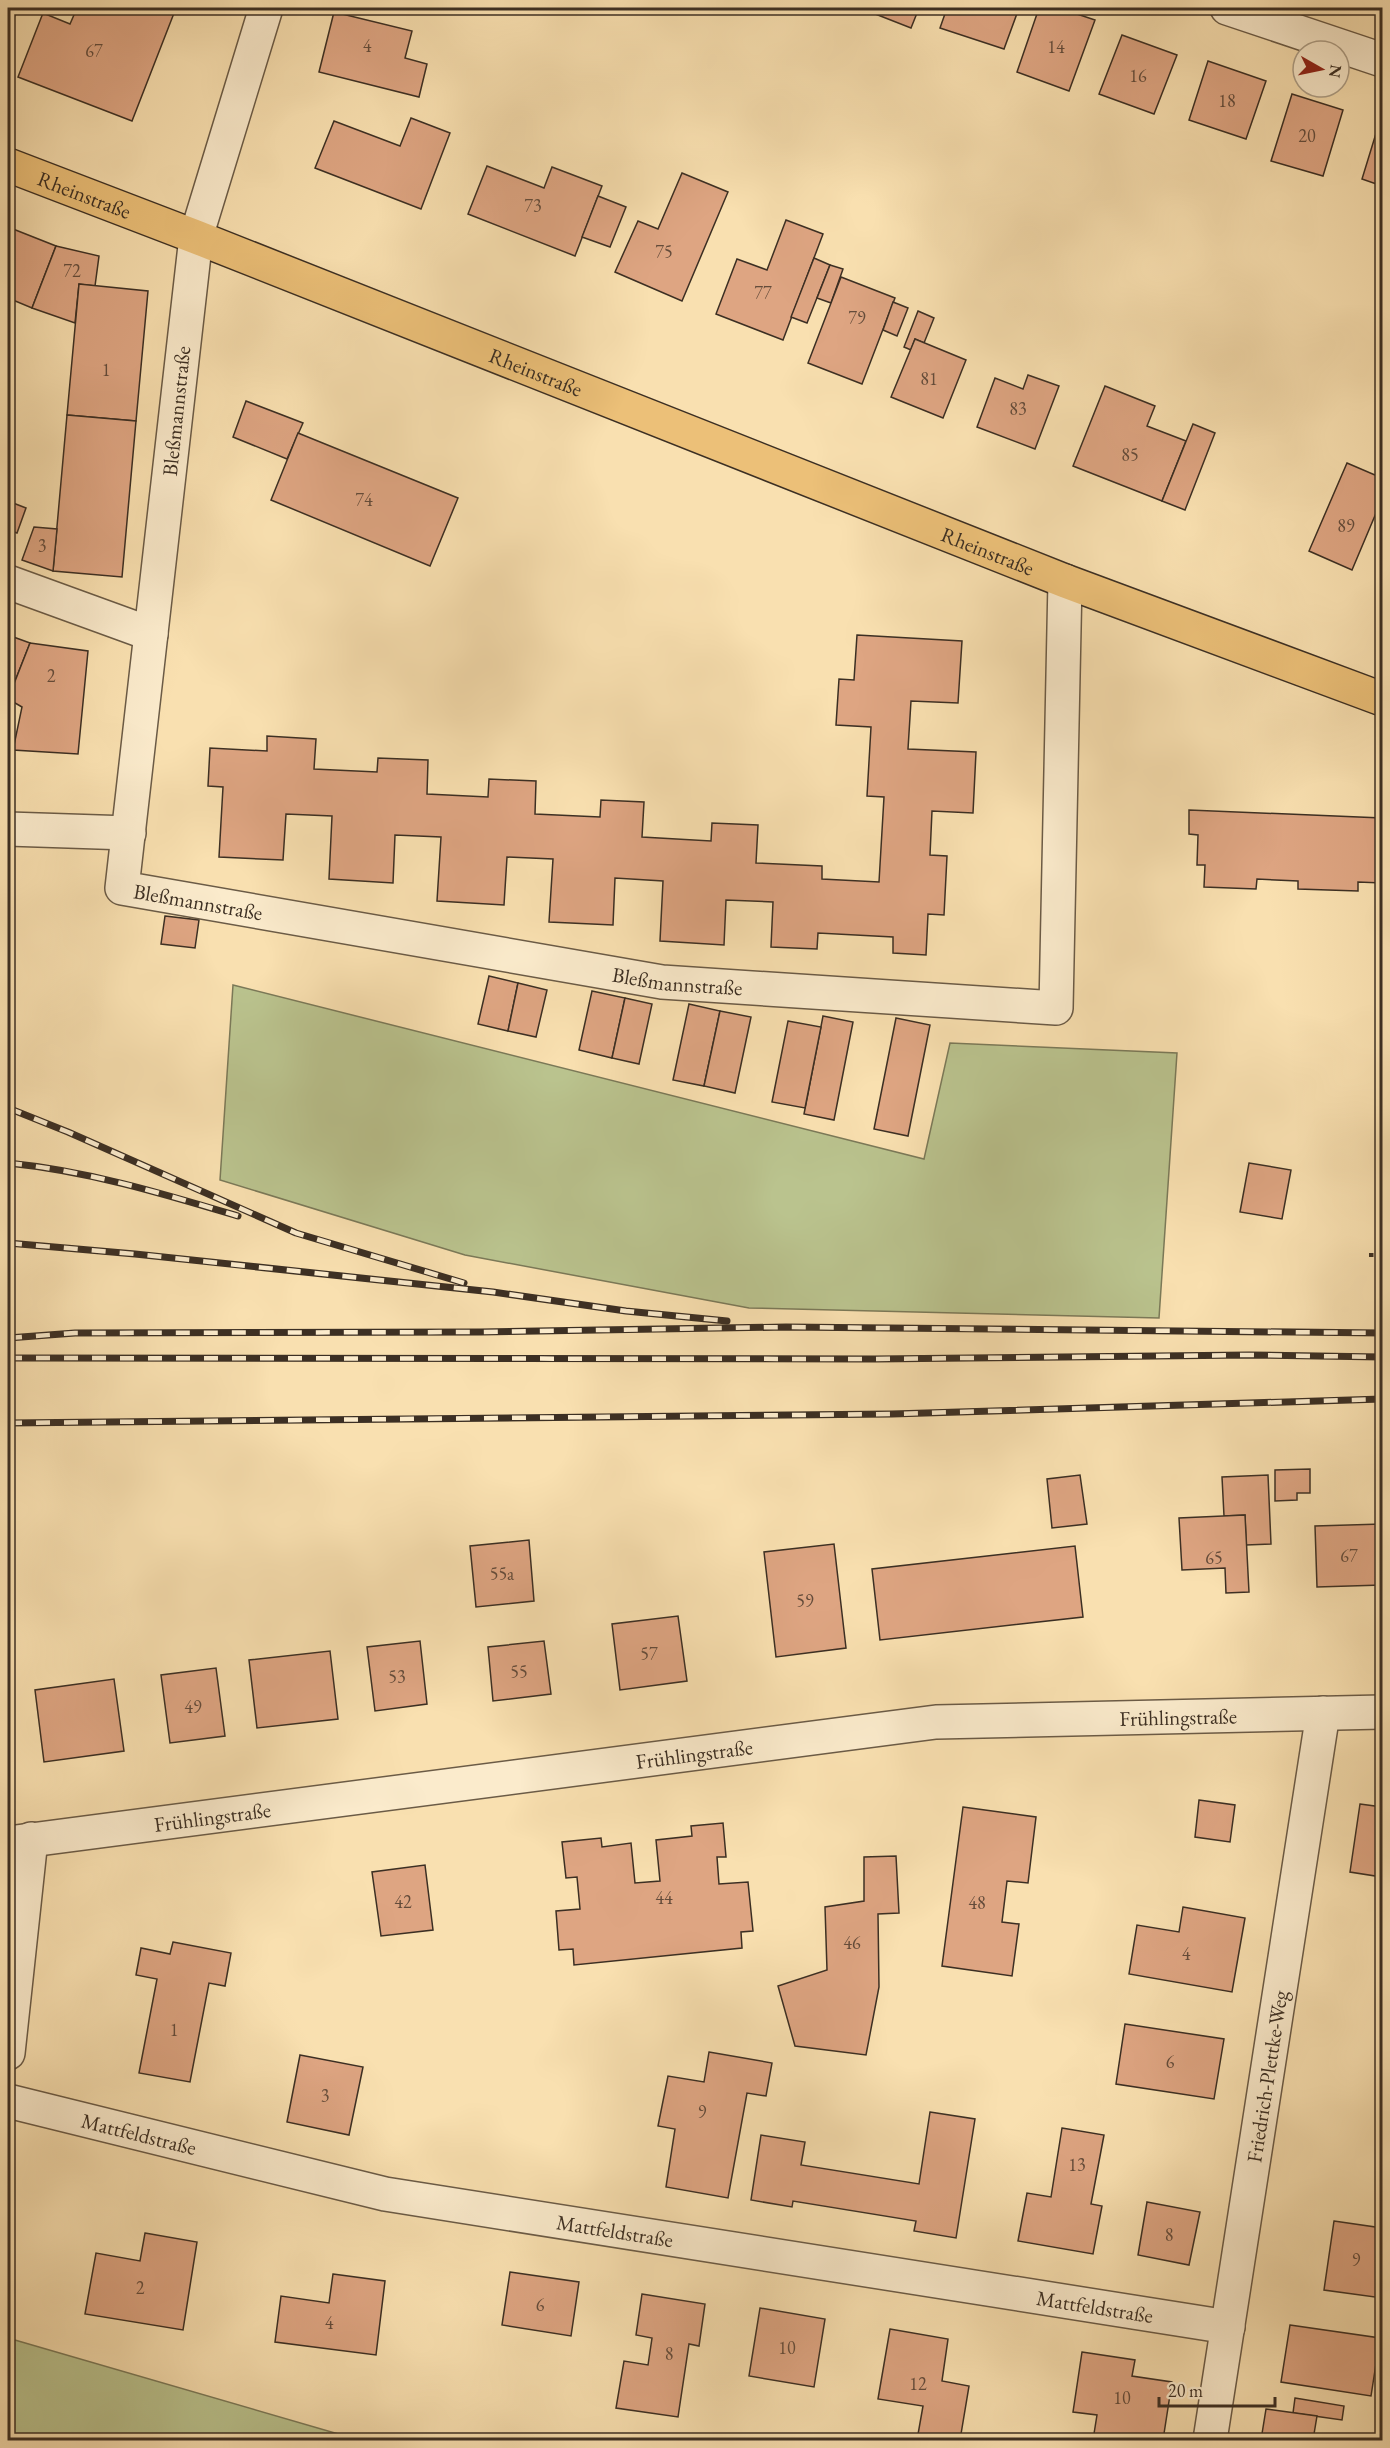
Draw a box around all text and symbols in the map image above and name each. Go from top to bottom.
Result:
house number: 4 [363,34,372,57]
house number: 14 [1047,35,1065,58]
house number: 67 [85,39,103,62]
north arrow [1291,39,1351,99]
text: N [1324,63,1347,79]
house number: 16 [1129,64,1147,87]
house number: 18 [1218,89,1236,112]
house number: 20 [1298,124,1316,147]
street label: Rheinstraße [34,164,135,224]
house number: 73 [524,194,542,217]
house number: 75 [655,240,673,263]
house number: 72 [63,259,81,282]
house number: 77 [754,281,772,304]
house number: 79 [848,306,866,329]
street label: Rheinstraße [486,341,586,402]
street label: Bleßmannstraße [156,345,196,477]
house number: 1 [102,358,110,381]
house number: 81 [920,367,938,390]
house number: 83 [1009,397,1027,420]
house number: 85 [1121,443,1139,466]
house number: 74 [355,488,373,511]
house number: 89 [1337,514,1355,537]
street label: Rheinstraße [937,520,1038,581]
house number: 3 [38,534,46,557]
house number: 2 [47,664,56,687]
street label: Bleßmannstraße [132,877,265,926]
street label: Bleßmannstraße [610,960,743,1001]
house number: 67 [1340,1544,1358,1567]
house number: 65 [1205,1546,1223,1569]
house number: 55a [490,1562,515,1585]
house number: 59 [796,1589,814,1612]
house number: 57 [640,1642,658,1665]
house number: 55 [510,1660,528,1683]
house number: 53 [388,1665,406,1688]
house number: 49 [184,1695,202,1718]
street label: Frühlingstraße [1119,1702,1237,1731]
street label: Frühlingstraße [634,1733,754,1775]
street label: Frühlingstraße [152,1795,272,1837]
house number: 44 [655,1886,673,1909]
house number: 42 [394,1890,412,1913]
house number: 48 [968,1891,986,1914]
house number: 46 [843,1931,861,1954]
house number: 4 [1182,1942,1191,1965]
street label: Friedrich-Plettke-Weg [1240,1988,1293,2164]
house number: 1 [170,2018,178,2041]
house number: 6 [1166,2050,1175,2073]
house number: 3 [321,2084,329,2107]
house number: 9 [698,2100,707,2123]
street label: Mattfeldstraße [79,2106,199,2161]
house number: 13 [1068,2153,1086,2176]
street label: Mattfeldstraße [555,2208,675,2253]
house number: 8 [1165,2223,1173,2246]
house number: 9 [1352,2248,1361,2271]
house number: 2 [136,2276,145,2299]
street label: Mattfeldstraße [1035,2283,1155,2329]
house number: 6 [536,2293,545,2316]
house number: 4 [325,2311,334,2334]
house number: 10 [778,2336,796,2359]
house number: 8 [665,2342,673,2365]
scale bar [1159,2370,1274,2408]
house number: 12 [909,2372,927,2395]
text: 20 m [1168,2379,1203,2402]
house number: 10 [1113,2386,1131,2409]

